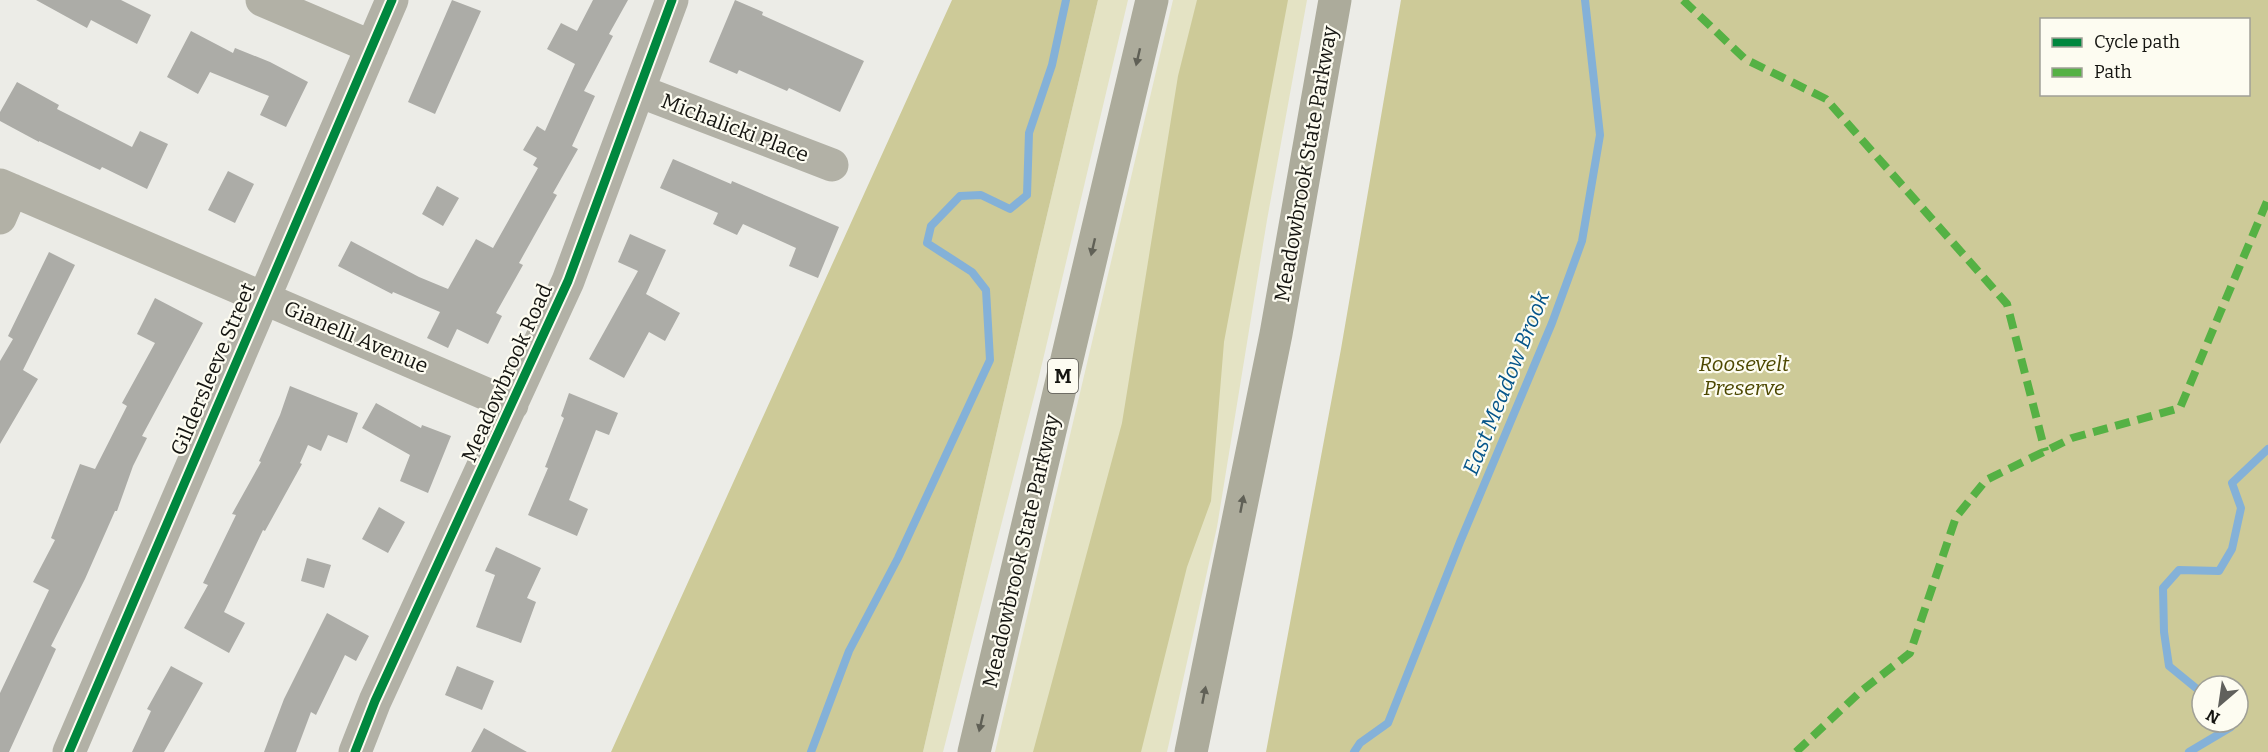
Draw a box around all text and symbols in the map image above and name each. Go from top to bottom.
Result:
legend [2040,18,2250,96]
street label: Meadowbrook State Parkway [1269,23,1343,304]
text: Cycle path [2094,31,2180,53]
one-way arrow [1133,48,1143,66]
text: Path [2094,61,2132,83]
street label: Michalicki Place [658,88,812,168]
one-way arrow [1088,237,1098,256]
street label: Gildersleeve Street [165,278,261,459]
street label: Meadowbrook Road [456,280,558,466]
water label: East Meadow Brook [1457,286,1556,479]
street label: Gianelli Avenue [280,295,432,379]
park label: Roosevelt Preserve [1699,351,1790,401]
road number: M [1048,359,1078,393]
street label: Meadowbrook State Parkway [977,411,1065,690]
one-way arrow [1238,494,1247,513]
north arrow [2190,674,2250,734]
one-way arrow [1200,685,1209,704]
text: N [2203,705,2223,728]
one-way arrow [975,713,985,732]

